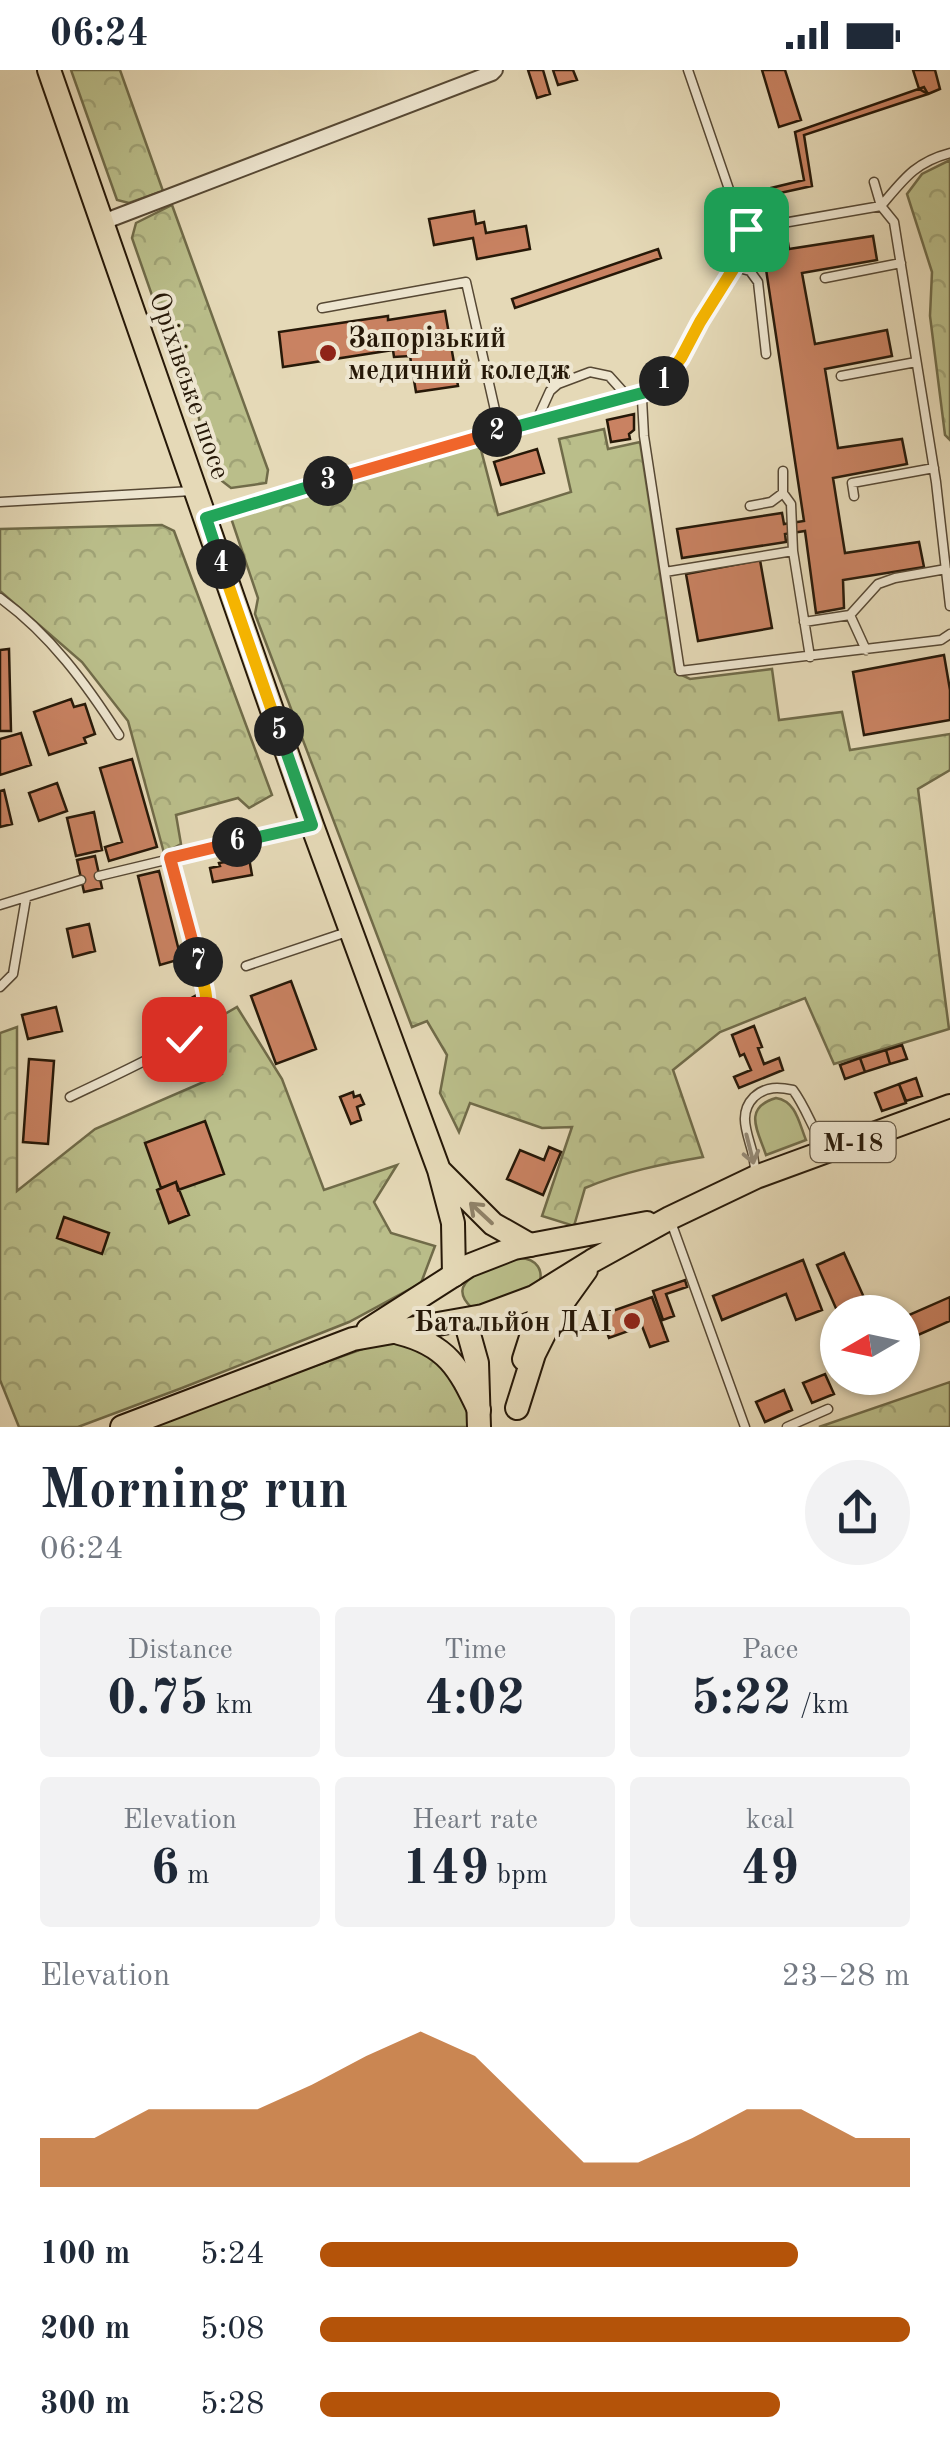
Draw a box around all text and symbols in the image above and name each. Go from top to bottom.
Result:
text: 06:24 [50,16,149,54]
pin [704,187,789,272]
icon: arrive [719,202,774,257]
street label: Оріхівське шосе [143,289,233,483]
place label: Запорізький медичний коледж [348,325,571,386]
marker: Запорізький медичний коледж [317,342,339,364]
pin: 1 [639,356,689,406]
text: 1 [656,367,672,395]
pin: 2 [472,407,522,457]
text: 2 [489,418,505,446]
pin: 3 [303,456,353,506]
text: 3 [320,467,336,495]
pin: 4 [196,539,246,589]
text: 4 [213,550,229,578]
pin: 5 [254,706,304,756]
text: 5 [271,717,287,745]
pin: 6 [212,817,262,867]
text: 6 [229,828,245,856]
pin: 7 [173,937,223,987]
text: 7 [190,948,206,976]
pin [142,997,227,1082]
icon: check [157,1012,212,1067]
road number: М-18 [810,1122,896,1162]
one-way arrow [742,1132,760,1164]
one-way arrow [469,1201,493,1225]
north arrow [820,1295,920,1395]
map controls [820,1295,920,1395]
place label: Батальйон ДАI [414,1310,612,1338]
marker: Батальйон ДАI [621,1310,643,1332]
button: share [805,1460,910,1565]
text: Morning run [40,1465,349,1520]
text: 06:24 [40,1534,123,1566]
text: Distance [127,1637,233,1665]
text: Time [444,1637,506,1665]
text: Pace [742,1637,798,1665]
text: 0.75 [107,1675,208,1725]
text: 4:02 [425,1675,526,1725]
text: 5:22 [691,1675,792,1725]
text: km [208,1692,253,1720]
text: /km [792,1692,849,1720]
text: Elevation [123,1807,237,1835]
text: Heart rate [412,1807,538,1835]
text: kcal [746,1807,794,1835]
text: 6 [150,1845,179,1895]
text: 149 [402,1845,489,1895]
text: 49 [741,1845,799,1895]
text: m [179,1862,210,1890]
text: bpm [489,1862,548,1890]
text: Elevation [40,1961,170,1993]
text: 23–28 m [782,1961,910,1993]
text: 100 m [40,2239,130,2271]
text: 5:24 [200,2239,265,2271]
text: 200 m [40,2314,130,2346]
text: 5:08 [200,2314,265,2346]
text: 300 m [40,2389,130,2421]
text: 5:28 [200,2389,265,2421]

